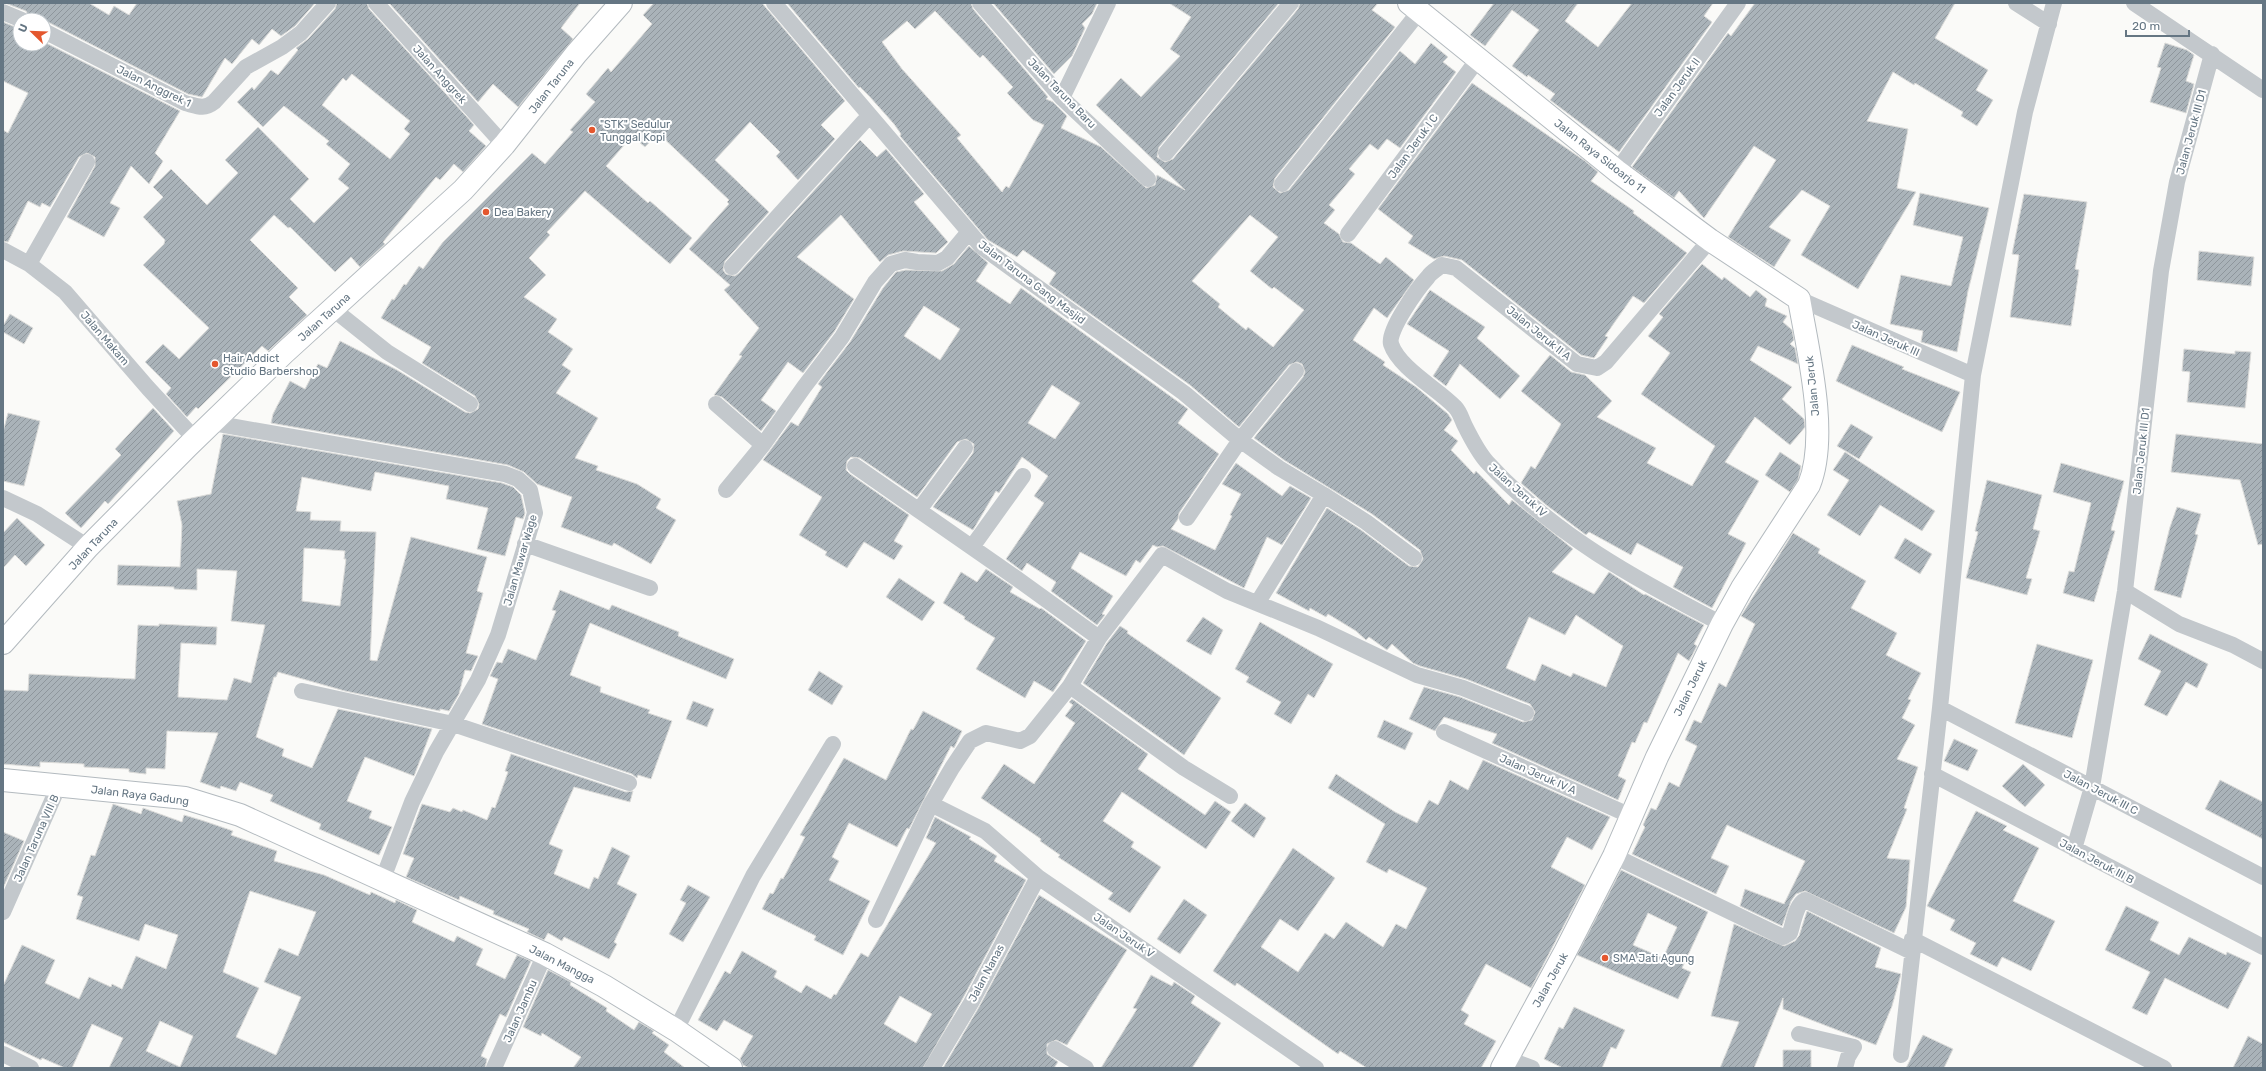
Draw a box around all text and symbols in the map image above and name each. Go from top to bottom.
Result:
north arrow [12,12,52,52]
scale bar [2126,12,2189,38]
text: 20 m [2132,19,2160,33]
text: U [16,22,31,35]
street label: Jalan Anggrek [410,43,469,106]
street label: Jalan Taruna Baru [1025,55,1099,131]
street label: Jalan Jeruk II [1652,55,1703,119]
street label: Jalan Taruna [526,56,577,116]
street label: Jalan Anggrek 1 [114,63,193,110]
street label: Jalan Jeruk III D1 [2174,88,2209,176]
street label: Jalan Jeruk I C [1386,112,1441,181]
street label: Jalan Raya Sidoarjo 11 [1551,117,1648,196]
place label: "STK" Sedulur Tunggal Kopi [600,118,671,144]
marker: "STK" Sedulur Tunggal Kopi [587,125,597,135]
place label: Dea Bakery [494,206,552,219]
marker: Dea Bakery [481,207,491,217]
street label: Jalan Taruna Gang Masjid [976,238,1088,327]
street label: Jalan Taruna [296,291,353,344]
street label: Jalan Jeruk II A [1504,303,1574,364]
street label: Jalan Makam [78,309,132,368]
street label: Jalan Jeruk III [1850,318,1921,359]
place label: Hair Addict Studio Barbershop [223,352,319,378]
street label: Jalan Jeruk [1803,355,1822,417]
marker: Hair Addict Studio Barbershop [210,359,220,369]
street label: Jalan Jeruk III D1 [2130,407,2153,495]
street label: Jalan Jeruk IV [1486,461,1549,520]
street label: Jalan Mawar Wage [501,513,540,607]
street label: Jalan Taruna [66,516,121,573]
street label: Jalan Jeruk [1671,658,1710,718]
street label: Jalan Jeruk IV A [1497,752,1579,798]
street label: Jalan Jeruk III C [2061,767,2140,818]
street label: Jalan Raya Gadung [90,783,190,808]
street label: Jalan Taruna VIII B [11,792,62,884]
street label: Jalan Jeruk III B [2057,836,2136,887]
street label: Jalan Jeruk V [1091,910,1156,960]
street label: Jalan Mangga [527,942,597,987]
street label: Jalan Nanas [966,942,1007,1004]
street label: Jalan Jeruk [1530,950,1571,1010]
place label: SMA Jati Agung [1613,952,1694,965]
marker: SMA Jati Agung [1600,953,1610,963]
street label: Jalan Jambu [501,978,540,1044]

